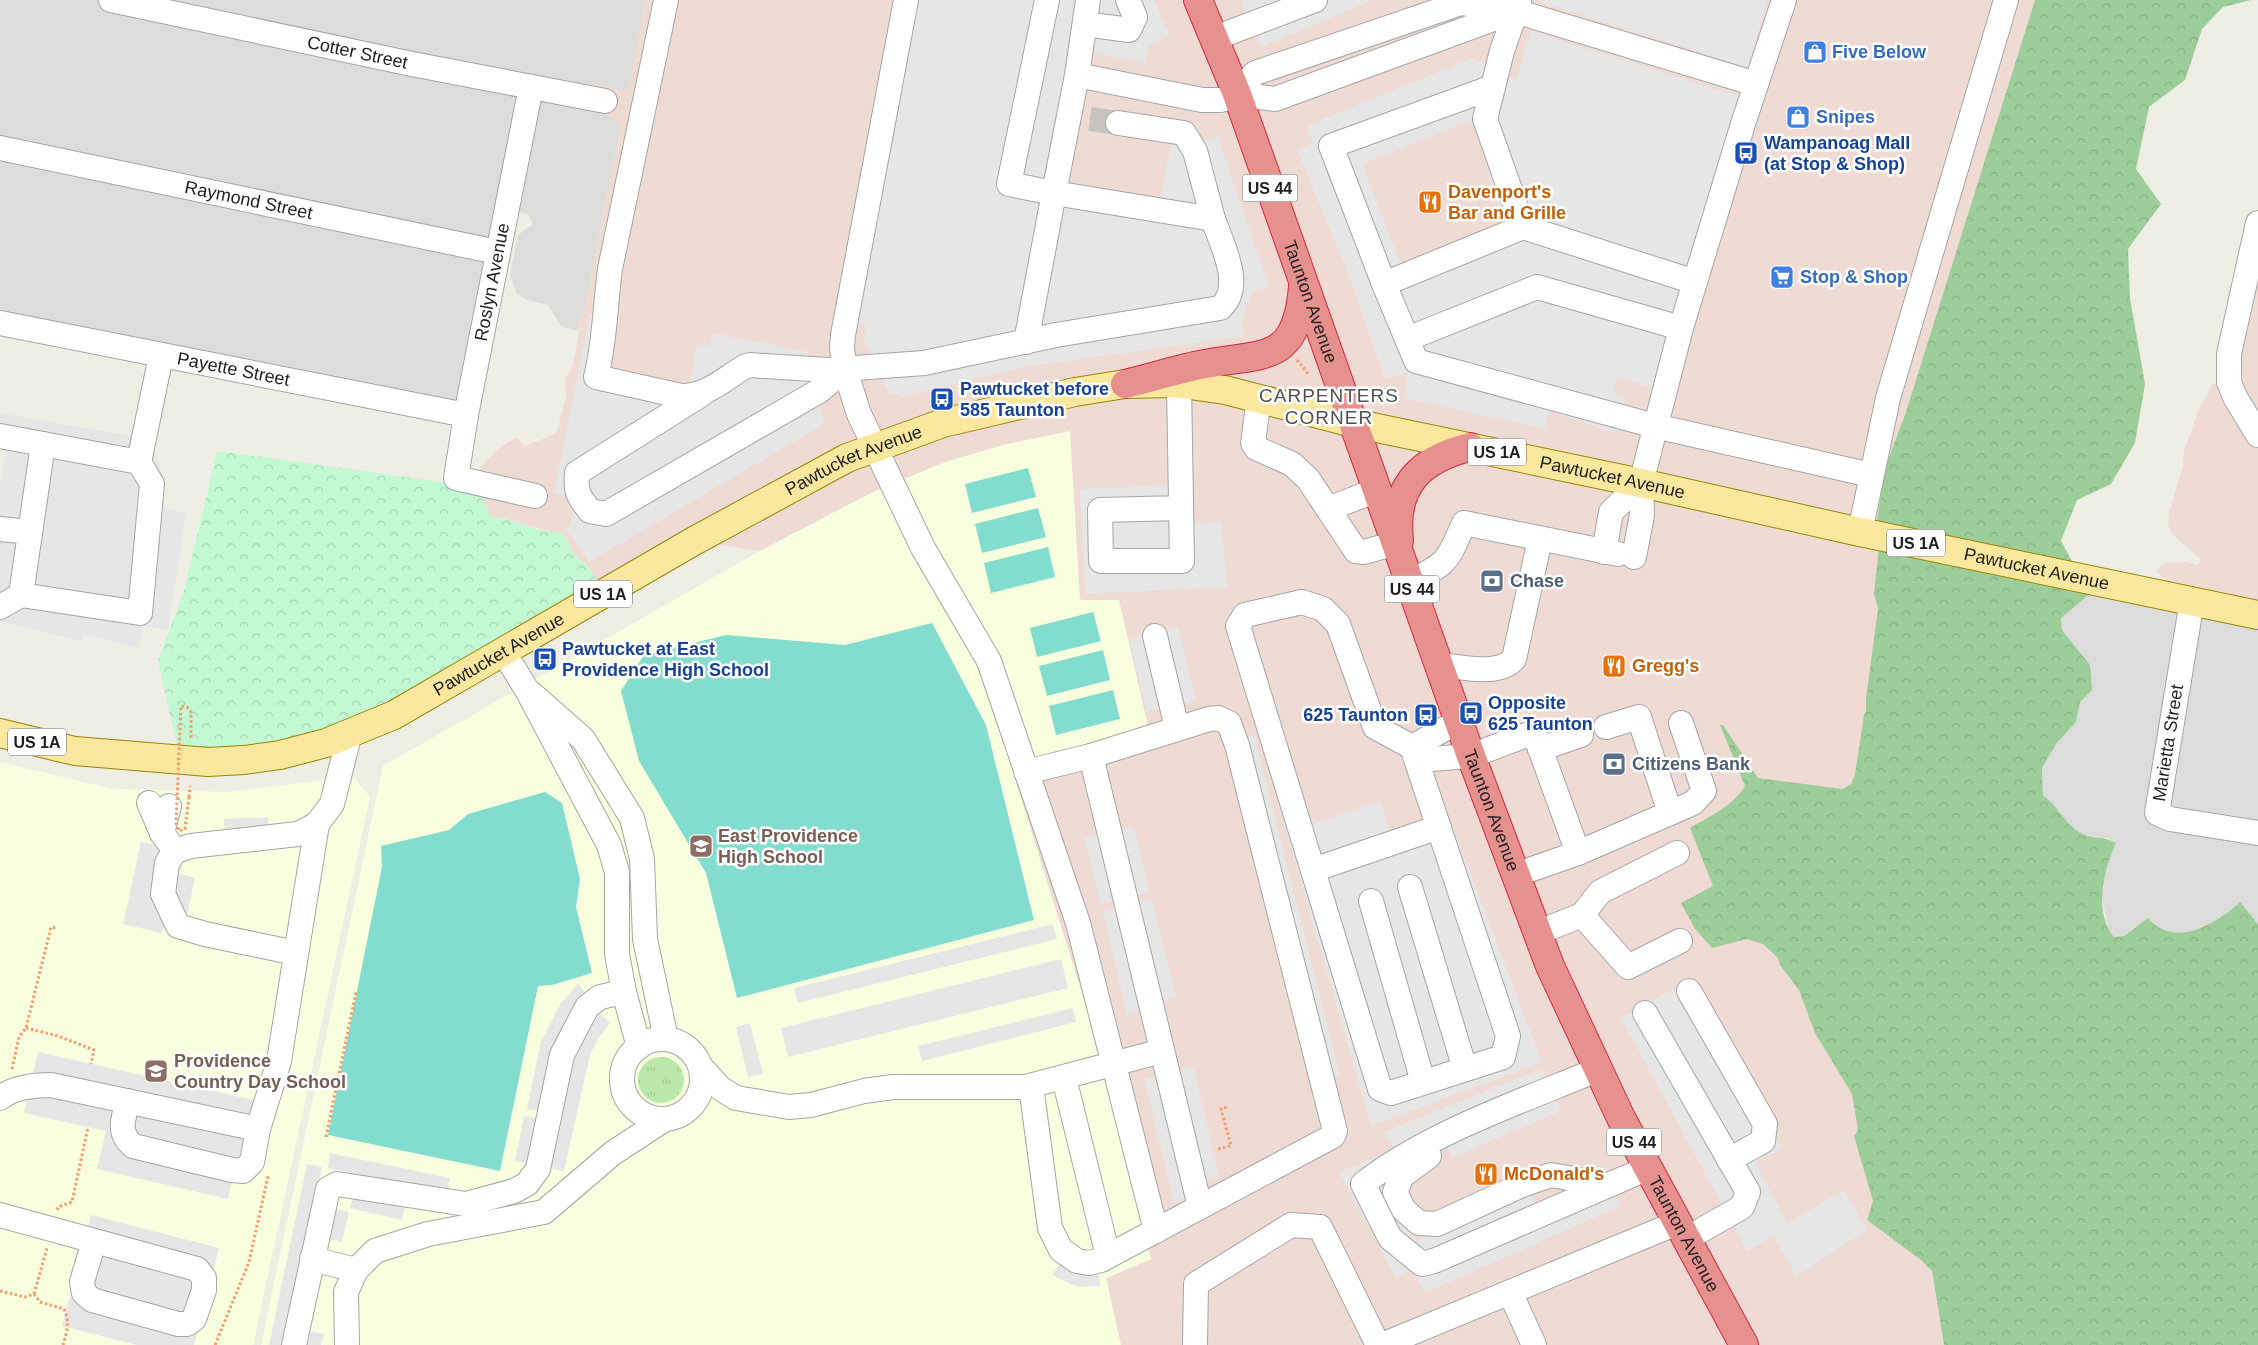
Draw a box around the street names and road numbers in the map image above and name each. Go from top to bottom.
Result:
street label: Cotter Street [305,32,410,73]
road number: US 44 [1242,174,1298,202]
street label: Raymond Street [183,177,314,223]
street label: Roslyn Avenue [471,221,513,343]
street label: Taunton Avenue [1279,238,1341,366]
street label: Payette Street [176,348,291,390]
street label: Pawtucket Avenue [782,422,925,500]
road number: US 1A [1468,438,1526,466]
street label: Pawtucket Avenue [1538,452,1687,503]
road number: US 1A [1887,530,1945,556]
street label: Pawtucket Avenue [1962,544,2111,594]
road number: US 44 [1384,576,1440,602]
road number: US 1A [574,580,632,608]
street label: Pawtucket Avenue [430,609,568,700]
street label: Marietta Street [2149,683,2187,803]
road number: US 1A [8,729,66,756]
street label: Taunton Avenue [1459,747,1523,874]
road number: US 44 [1606,1128,1662,1156]
street label: Taunton Avenue [1644,1173,1723,1295]

